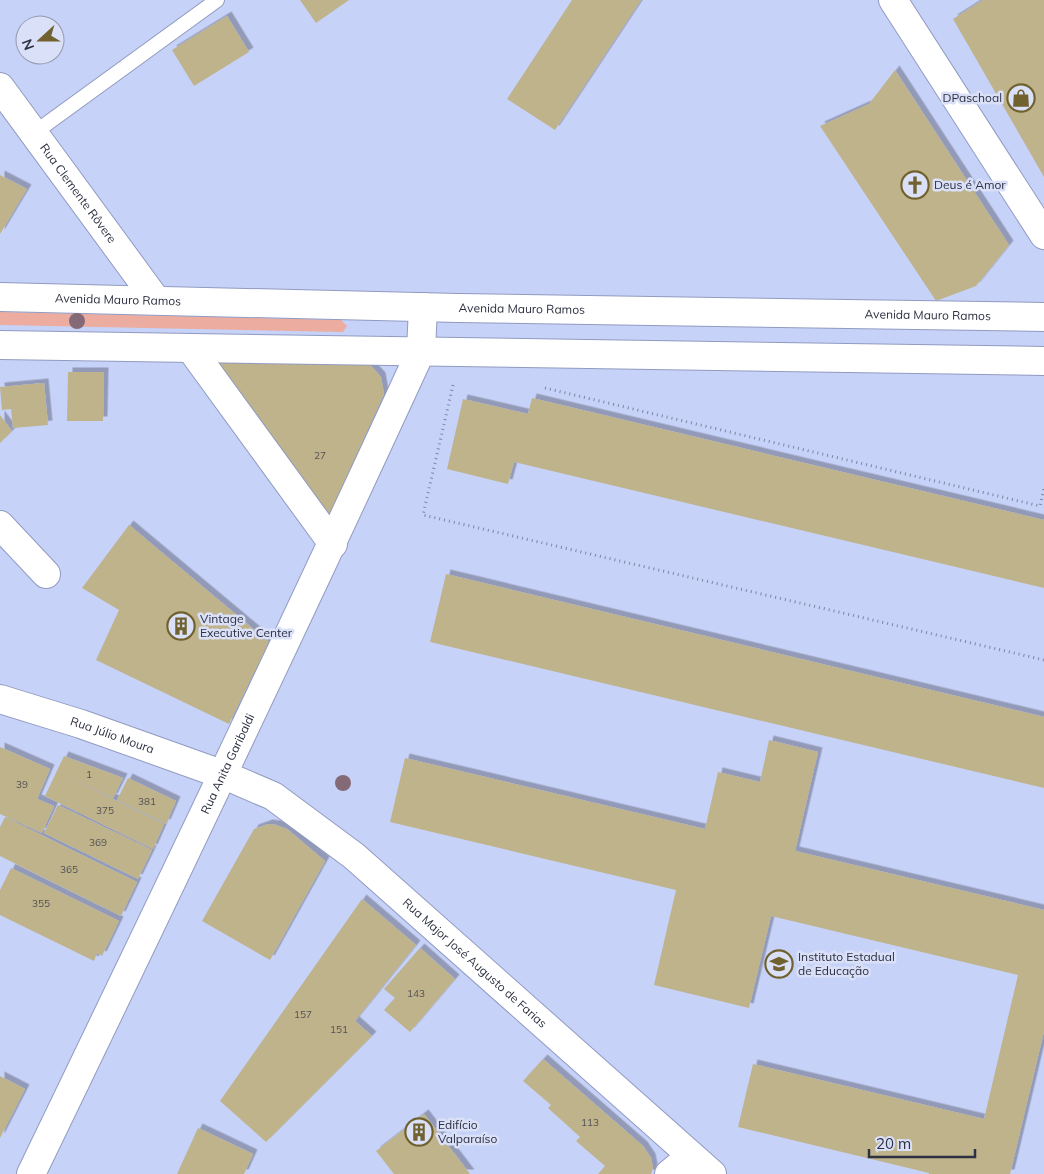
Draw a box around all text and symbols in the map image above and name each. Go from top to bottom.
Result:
north arrow [15,15,65,65]
text: N [18,36,38,53]
shop icon: DPaschoal [1006,83,1036,113]
place label: DPaschoal [942,90,1002,105]
street label: Rua Clemente Rôvere [37,140,120,246]
church icon: Deus é Amor [900,170,930,200]
place label: Deus é Amor [934,177,1006,192]
street label: Avenida Mauro Ramos [55,290,181,308]
street label: Avenida Mauro Ramos [459,300,585,317]
street label: Avenida Mauro Ramos [865,306,991,323]
house number: 27 [314,449,326,462]
building icon: Vintage Executive Center [166,611,196,641]
place label: Vintage Executive Center [200,611,293,640]
street label: Rua Anita Garibaldi [197,711,258,816]
street label: Rua Júlio Moura [69,713,156,757]
house number: 1 [86,768,92,781]
house number: 39 [16,778,28,791]
house number: 381 [138,795,156,808]
house number: 375 [96,804,114,817]
house number: 369 [89,836,107,849]
house number: 365 [60,863,78,876]
street label: Rua Major José Augusto de Farias [400,895,550,1031]
house number: 355 [32,897,50,910]
school or university icon: Instituto Estadual de Educação [764,949,794,979]
place label: Instituto Estadual de Educação [798,949,895,978]
house number: 143 [407,987,425,1000]
house number: 157 [294,1008,312,1021]
house number: 151 [330,1023,348,1036]
house number: 113 [581,1116,599,1129]
building icon: Edifício Valparaíso [404,1117,434,1147]
place label: Edifício Valparaíso [438,1117,497,1146]
scale bar [869,1126,975,1158]
text: 20 m [876,1134,911,1153]

